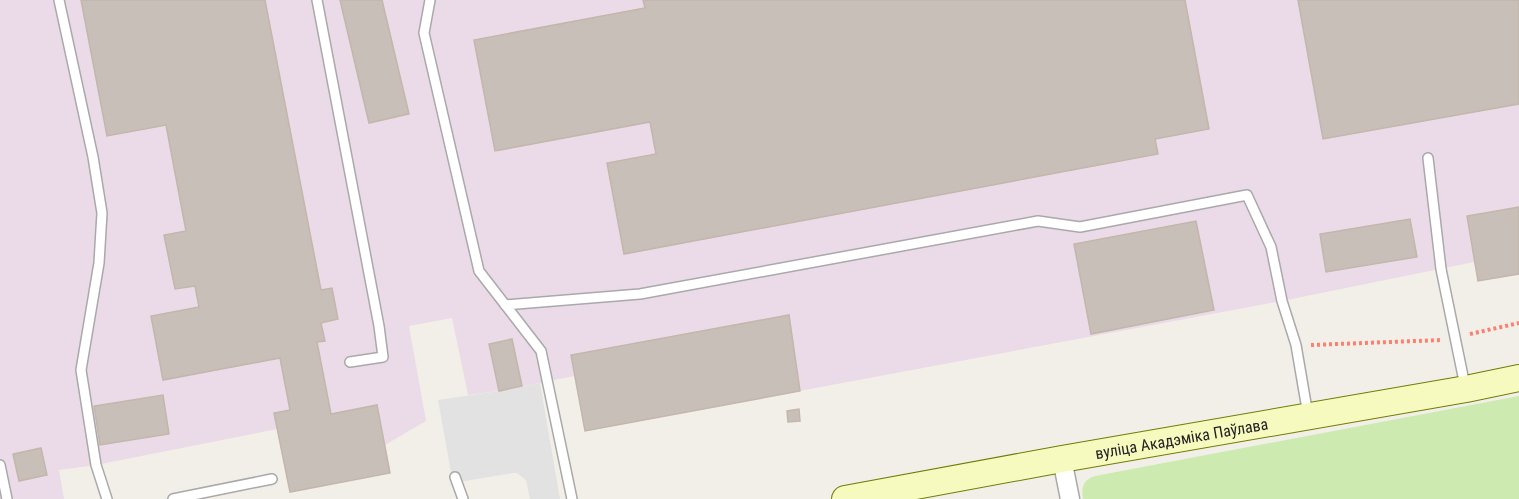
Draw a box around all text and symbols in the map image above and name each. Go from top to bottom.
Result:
street label: вуліца Акадэміка Паўлава [1094,414,1269,463]

